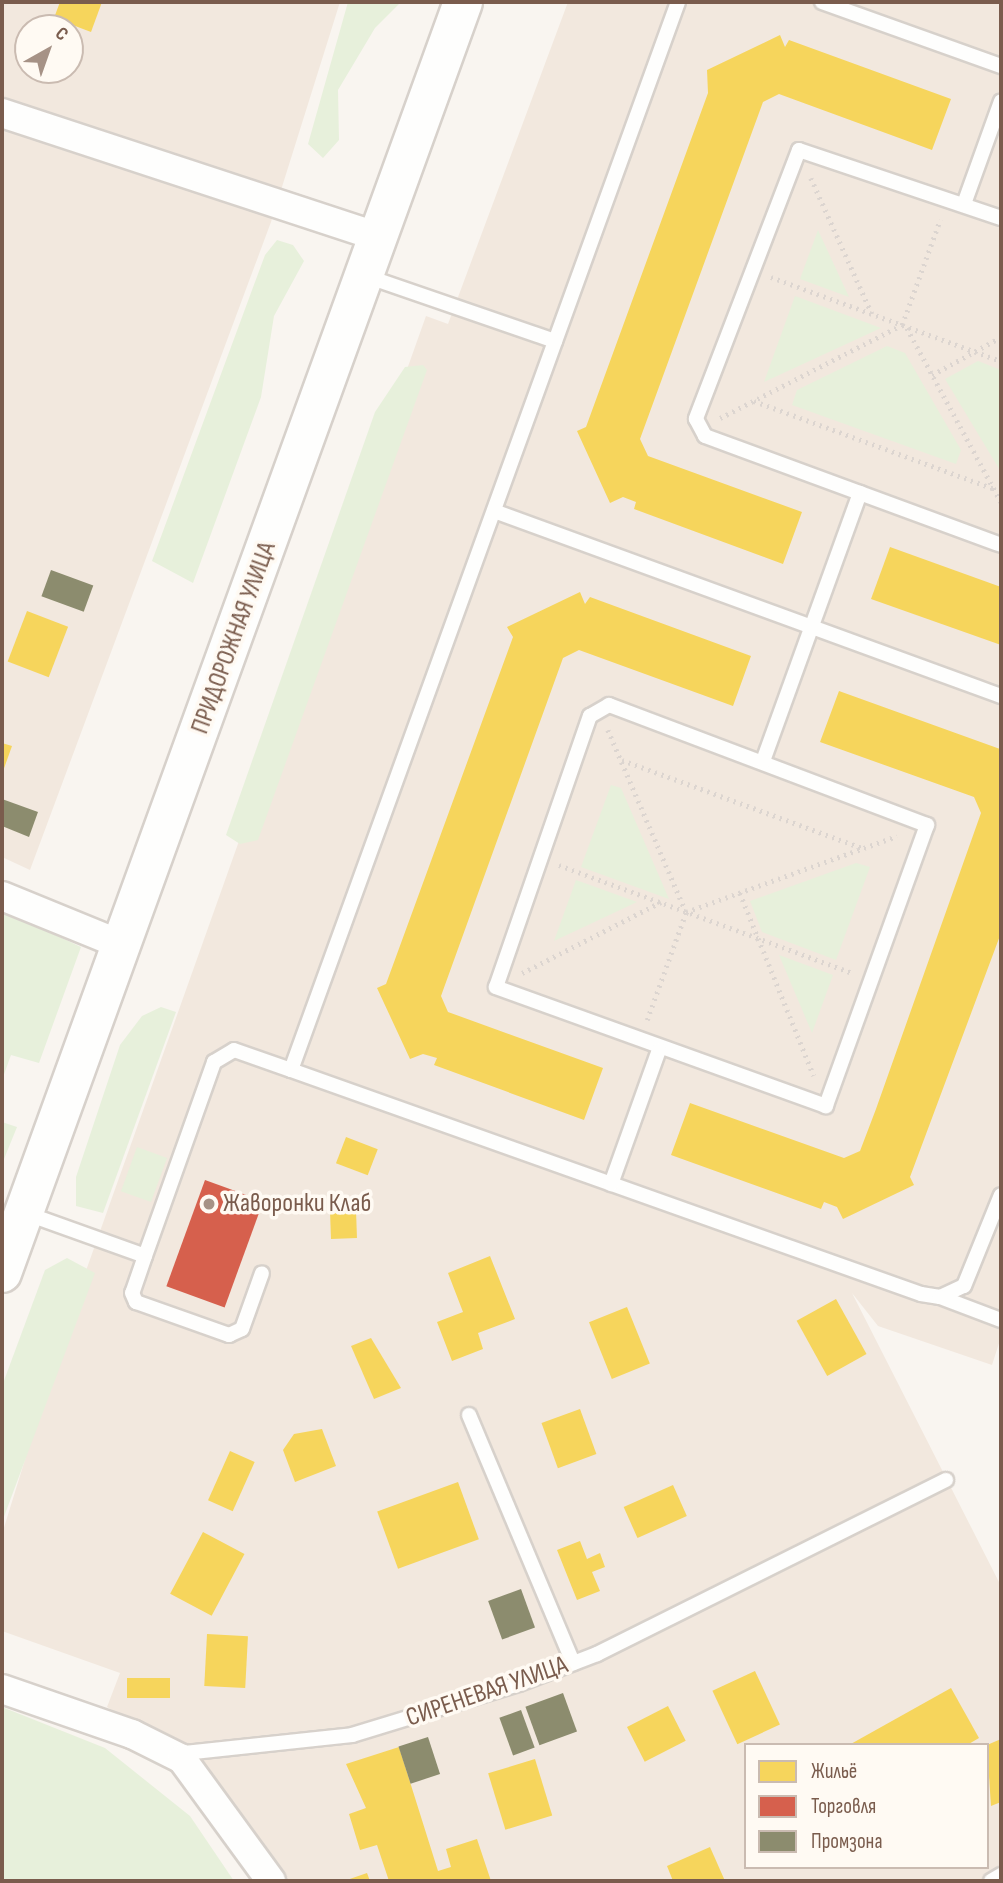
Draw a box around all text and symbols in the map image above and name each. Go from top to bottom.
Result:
north arrow [14,14,84,84]
text: С [50,22,73,46]
street label: ПРИДОРОЖНАЯ УЛИЦА [185,538,283,738]
place label: Жаворонки Клаб [223,1188,371,1220]
marker: Жаворонки Клаб [201,1196,217,1212]
street label: СИРЕНЕВАЯ УЛИЦА [402,1650,572,1734]
legend [744,1743,989,1869]
text: Жильё [811,1759,857,1784]
text: Торговля [811,1794,876,1819]
text: Промзона [811,1829,882,1854]

